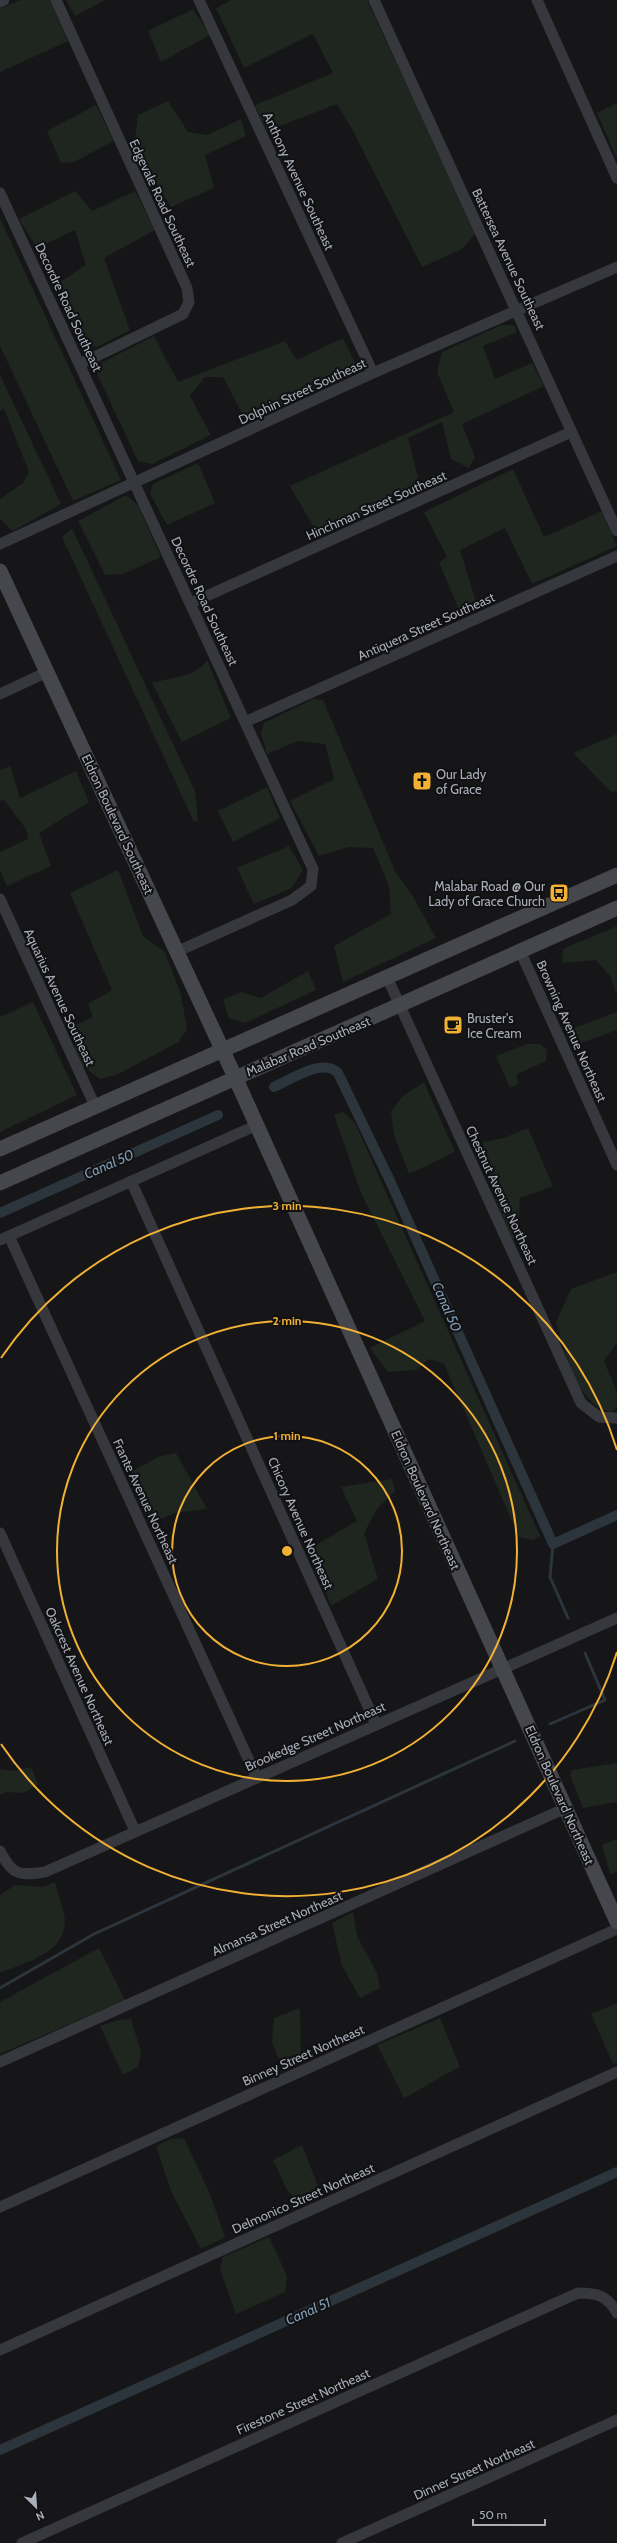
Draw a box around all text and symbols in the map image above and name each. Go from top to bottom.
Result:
street label: Anthony Avenue Southeast [260,110,338,253]
street label: Edgevale Road Southeast [126,137,200,270]
street label: Battersea Avenue Southeast [469,186,549,333]
street label: Decordre Road Southeast [32,240,106,375]
street label: Dolphin Street Southeast [236,354,369,428]
street label: Hinchman Street Southeast [303,467,449,543]
street label: Decordre Road Southeast [168,534,242,669]
street label: Antiquera Street Southeast [355,588,497,663]
street label: Eldron Boulevard Southeast [79,752,158,897]
place label: Our Lady of Grace [436,766,487,797]
church icon: Our Lady of Grace [411,770,433,792]
place label: Malabar Road @ Our Lady of Grace Church [428,878,546,909]
bus stop icon: Malabar Road @ Our Lady of Grace Church [548,882,570,904]
street label: Aquarius Avenue Southeast [21,926,99,1069]
street label: Browning Avenue Northeast [534,958,611,1105]
place label: Bruster's Ice Cream [467,1010,522,1041]
street label: Malabar Road Southeast [244,1012,373,1079]
cafe icon: Bruster's Ice Cream [442,1014,464,1036]
street label: Chestnut Avenue Northeast [463,1123,541,1268]
water label: Canal 50 [81,1145,137,1183]
text: 3 min [272,1198,302,1213]
water label: Canal 50 [428,1279,466,1335]
text: 2 min [273,1313,301,1328]
text: 1 min [273,1428,301,1443]
street label: Eldron Boulevard Northeast [388,1428,464,1573]
street label: Frante Avenue Northeast [110,1436,182,1567]
street label: Chicory Avenue Northeast [265,1454,338,1592]
centre of rings [280,1544,294,1558]
street label: Oakcrest Avenue Northeast [42,1605,118,1748]
street label: Brookedge Street Northeast [242,1698,388,1774]
street label: Eldron Boulevard Northeast [522,1723,598,1868]
street label: Almansa Street Northeast [209,1887,345,1959]
street label: Binney Street Northeast [240,2021,367,2089]
street label: Delmonico Street Northeast [229,2159,377,2237]
water label: Canal 51 [282,2293,334,2329]
street label: Firestone Street Northeast [234,2364,373,2438]
street label: Dinner Street Northeast [411,2435,538,2503]
north arrow [16,2487,56,2527]
scale bar [473,2501,545,2527]
text: 50 m [479,2507,507,2522]
text: N [34,2508,47,2524]

